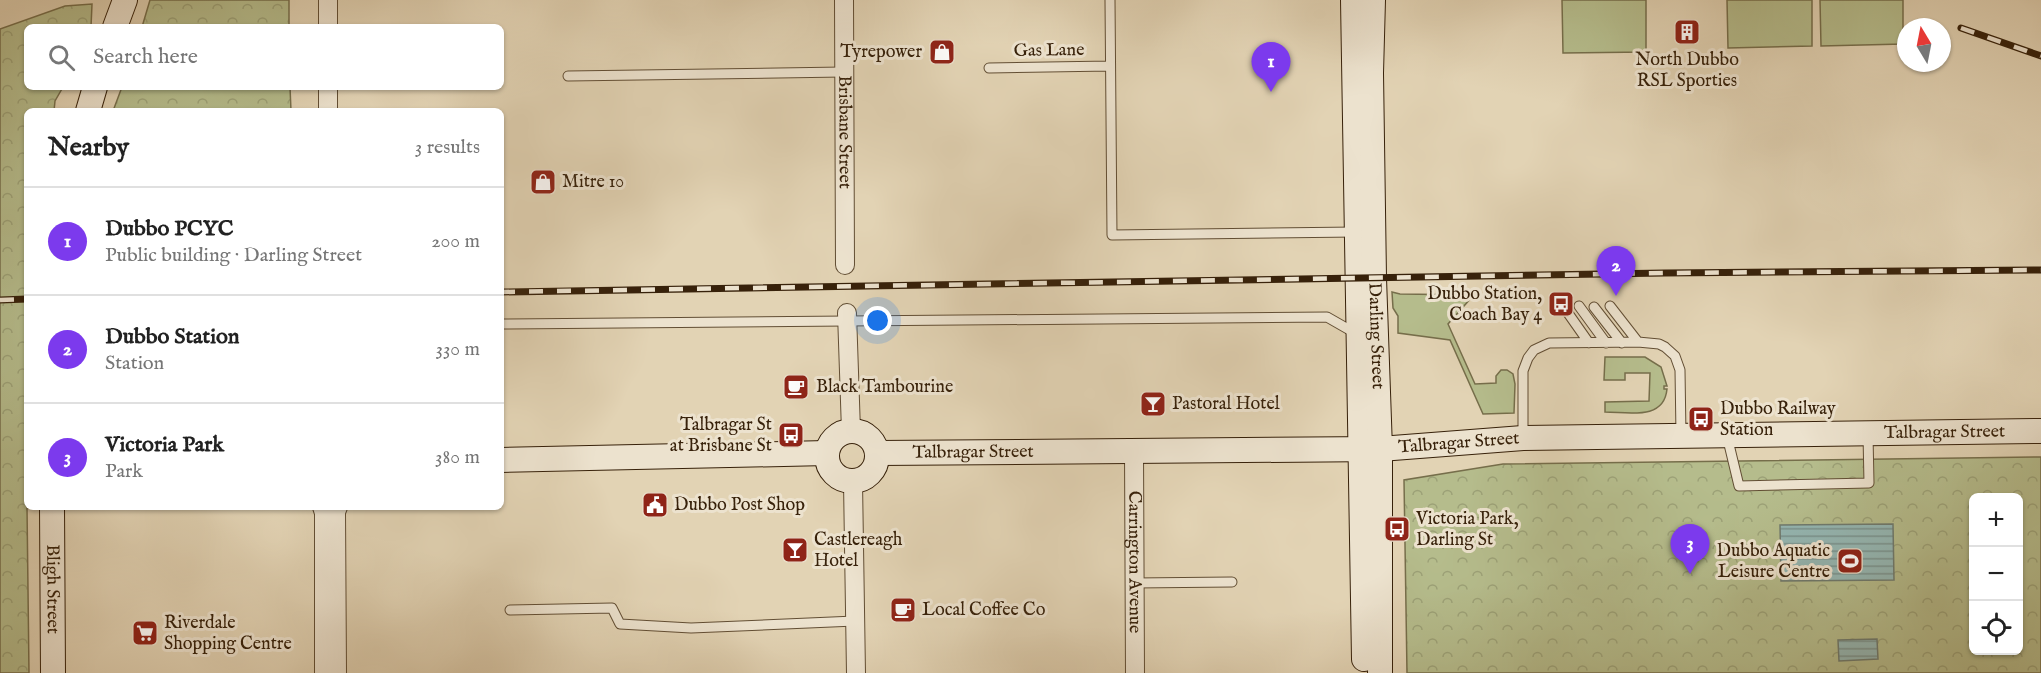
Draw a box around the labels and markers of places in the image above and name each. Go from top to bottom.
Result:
building icon: North Dubbo RSL Sporties [1672,17,1702,47]
shop icon: Tyrepower [927,37,957,67]
place label: Tyrepower [840,41,922,64]
pin: 1 [1252,42,1290,92]
place label: North Dubbo RSL Sporties [1635,49,1739,93]
shop icon: Mitre 10 [528,167,558,197]
place label: Mitre 10 [562,171,624,194]
pin: 2 [1596,246,1636,296]
place label: Dubbo Station, Coach Bay 4 [1427,283,1542,327]
bus stop icon: Dubbo Station, Coach Bay 4 [1546,289,1576,319]
cafe icon: Black Tambourine [781,372,811,402]
place label: Black Tambourine [816,376,953,399]
bar icon: Pastoral Hotel [1138,389,1168,419]
place label: Pastoral Hotel [1172,393,1280,416]
place label: Dubbo Railway Station [1720,398,1836,442]
bus stop icon: Dubbo Railway Station [1686,404,1716,434]
place label: Talbragar St at Brisbane St [670,414,772,458]
bus stop icon: Talbragar St at Brisbane St [776,420,806,450]
public building icon: Dubbo Post Shop [640,490,670,520]
place label: Dubbo Post Shop [674,494,805,517]
place label: Victoria Park, Darling St [1415,508,1519,552]
bus stop icon: Victoria Park, Darling St [1382,514,1412,544]
pin: 3 [1670,524,1710,574]
place label: Castlereagh Hotel [814,529,903,573]
bar icon: Castlereagh Hotel [780,535,810,565]
place label: Dubbo Aquatic Leisure Centre [1717,540,1830,584]
sports icon: Dubbo Aquatic Leisure Centre [1835,546,1865,576]
cafe icon: Local Coffee Co [888,595,918,625]
place label: Local Coffee Co [922,599,1046,622]
place label: Riverdale Shopping Centre [164,612,292,656]
supermarket icon: Riverdale Shopping Centre [130,618,160,648]

